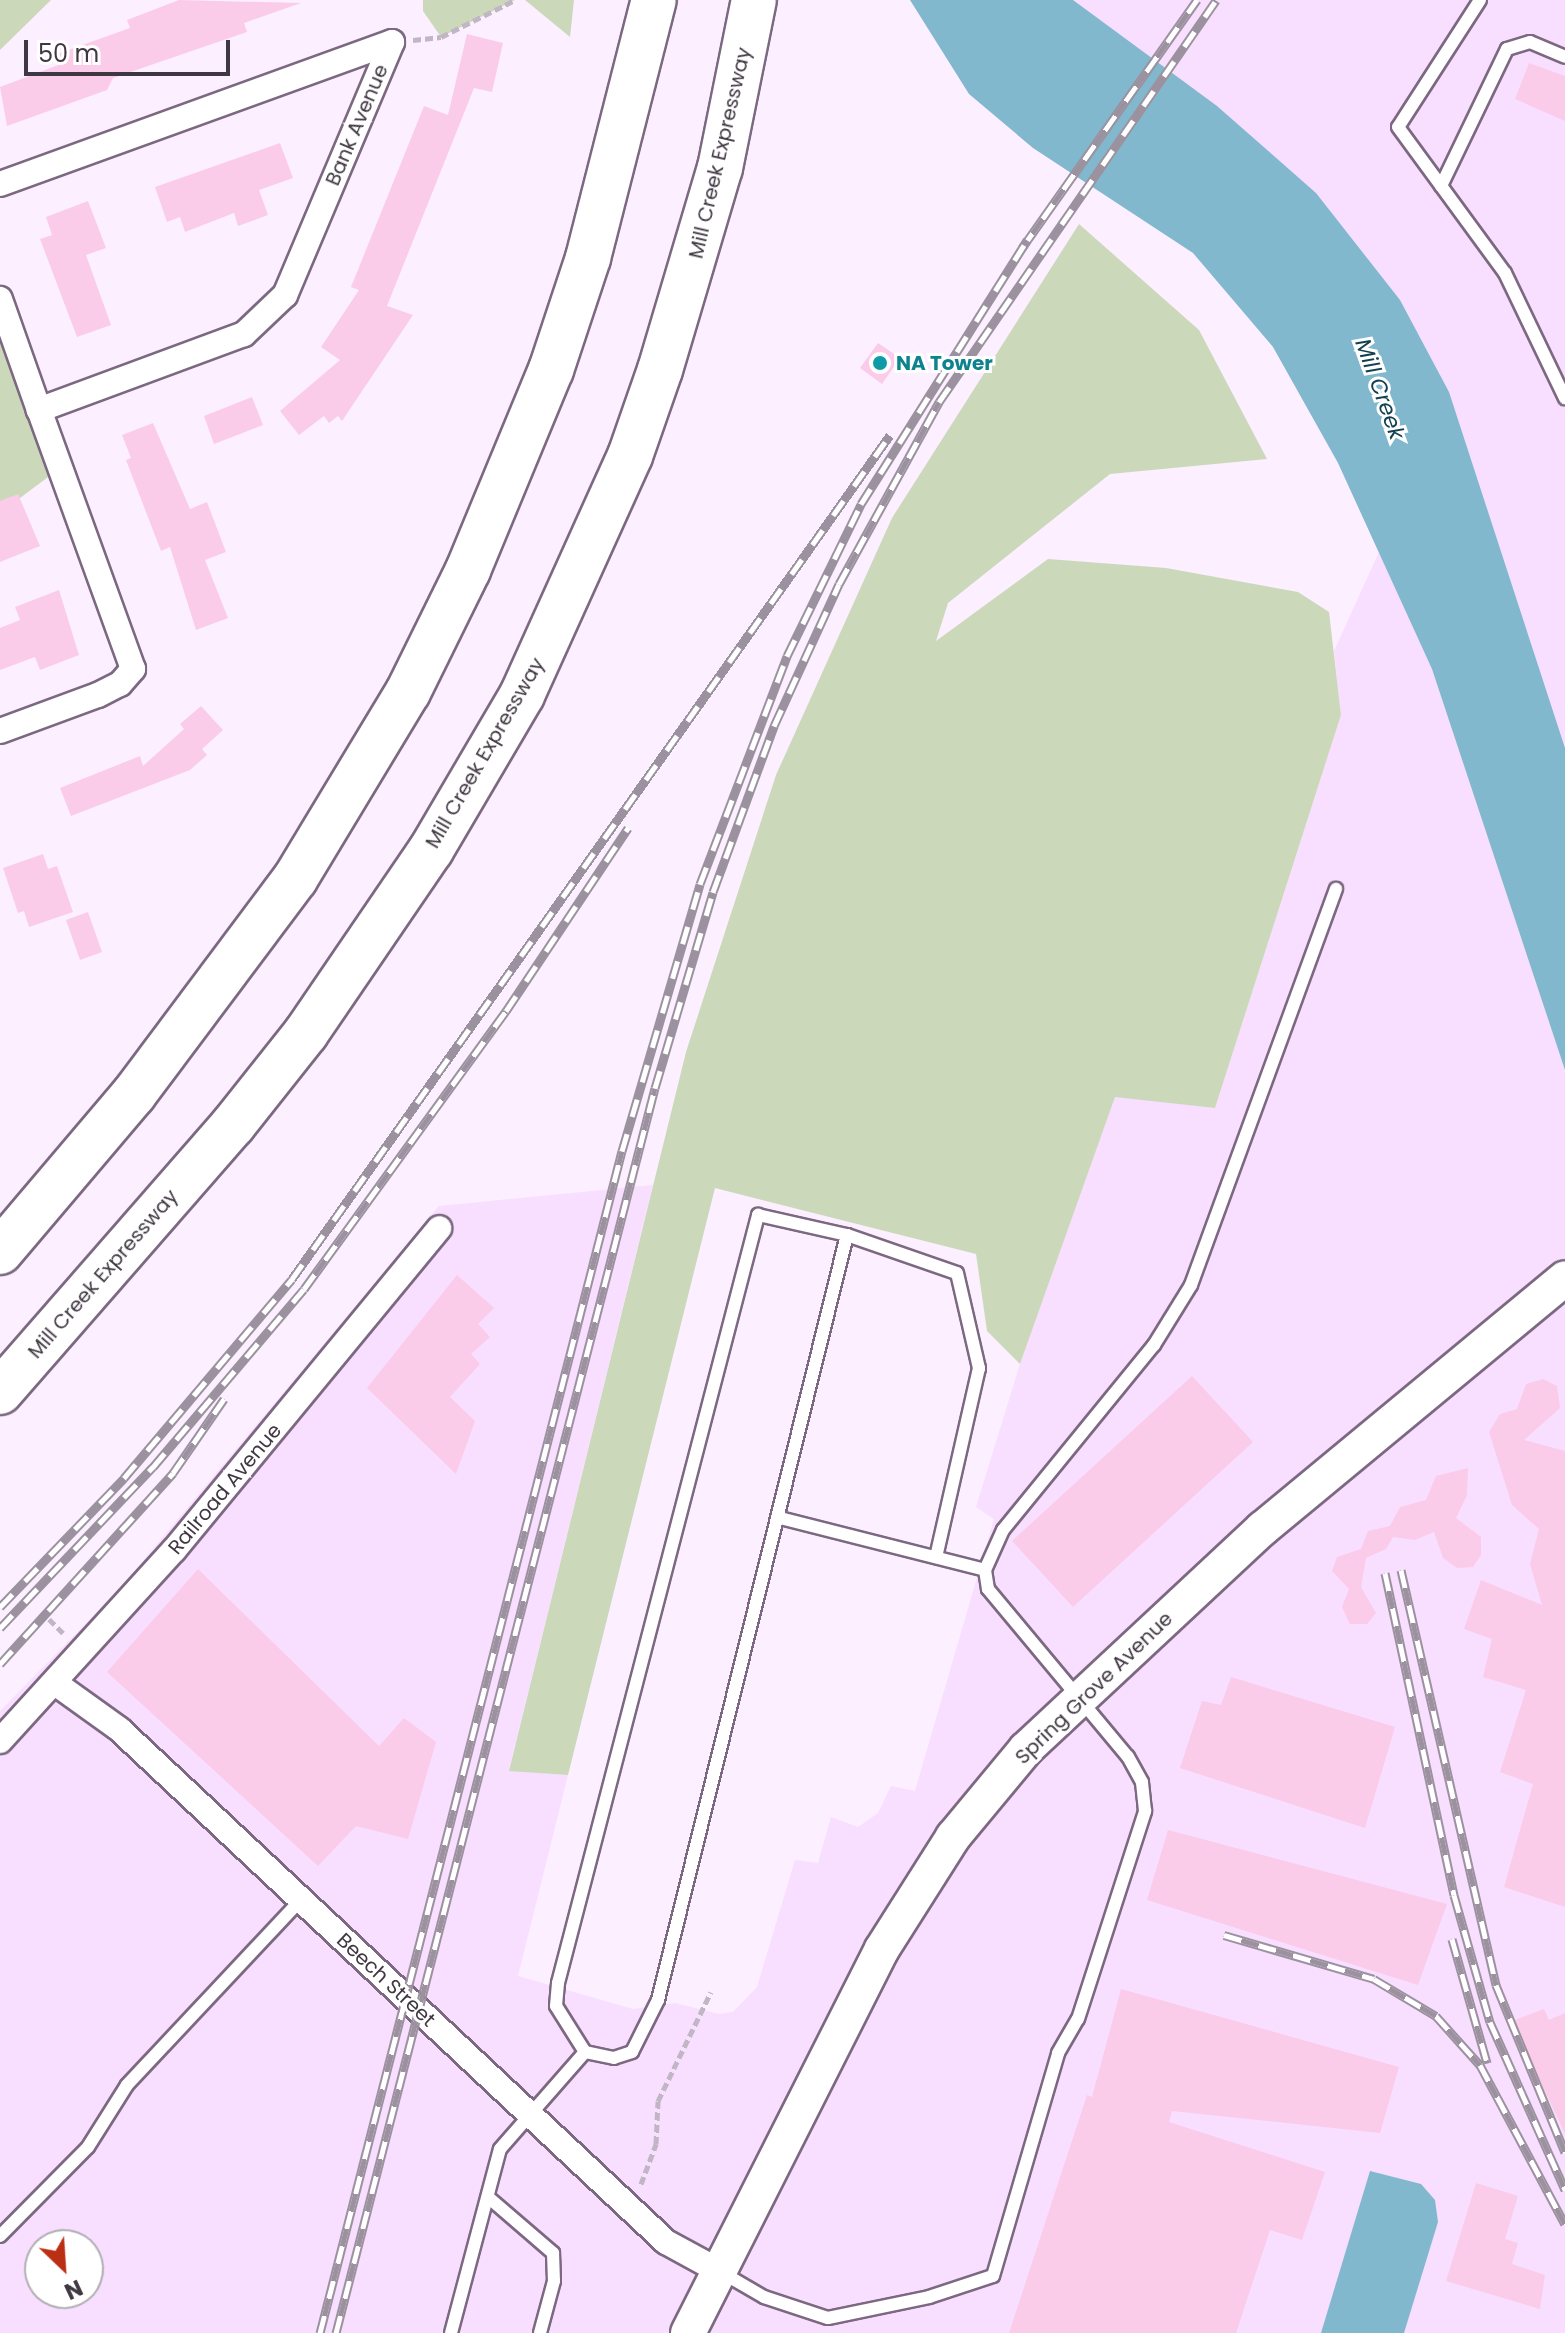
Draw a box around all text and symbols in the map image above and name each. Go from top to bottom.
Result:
scale bar [28,24,234,74]
text: 50 m [38,37,99,70]
street label: Mill Creek Expressway [684,45,756,261]
street label: Bank Avenue [321,61,393,189]
water label: Mill Creek [1350,335,1410,443]
place label: NA Tower [896,351,993,375]
marker: NA Tower [871,354,889,372]
street label: Mill Creek Expressway [421,653,549,853]
street label: Mill Creek Expressway [23,1185,183,1363]
street label: Railroad Avenue [163,1419,287,1559]
street label: Spring Grove Avenue [1010,1607,1178,1769]
street label: Beech Street [332,1928,440,2032]
north arrow [24,2229,104,2309]
text: N [59,2272,88,2307]

